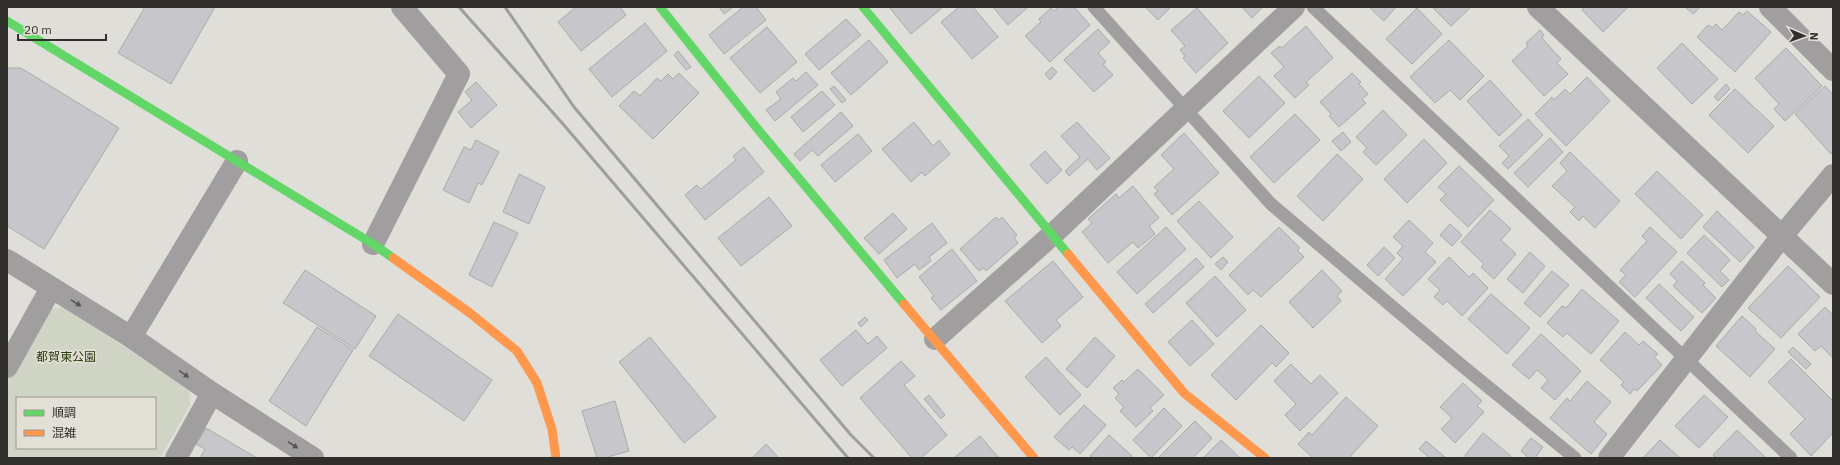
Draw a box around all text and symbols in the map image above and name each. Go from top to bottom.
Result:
scale bar [18,16,106,42]
north arrow [1784,16,1824,56]
text: 20 m [24,22,52,37]
text: N [1807,32,1821,41]
one-way arrow [70,299,82,306]
park label: 都賀東公園 [36,349,96,364]
one-way arrow [179,370,190,378]
legend [16,397,156,449]
text: 順調 [52,405,76,420]
text: 混雑 [52,425,76,440]
one-way arrow [287,442,299,449]

